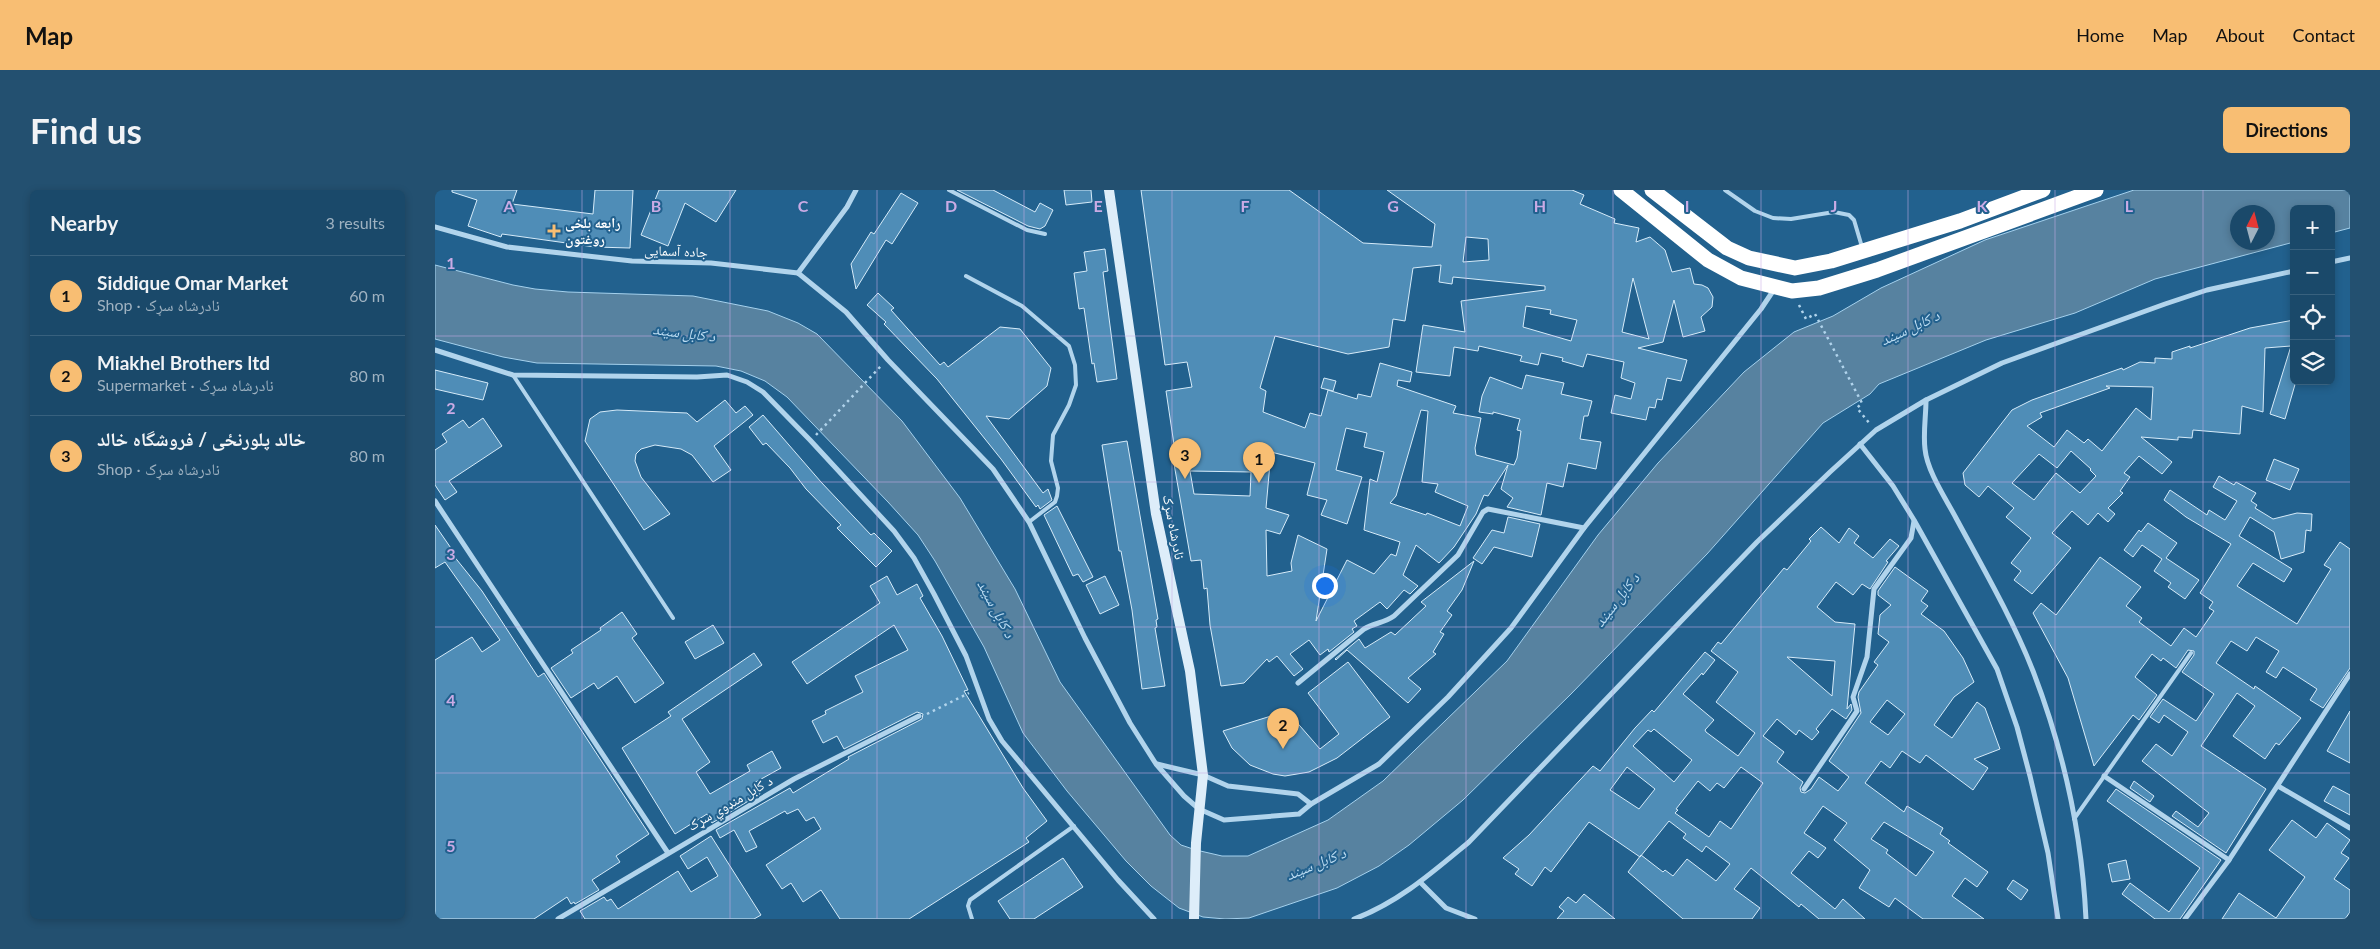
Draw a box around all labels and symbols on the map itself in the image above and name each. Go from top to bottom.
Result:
text: A [502,196,515,215]
text: B [651,196,661,215]
text: C [798,196,809,215]
text: D [945,196,957,215]
text: E [1093,196,1103,215]
text: F [1240,196,1250,215]
text: G [1387,196,1399,215]
text: H [1534,196,1546,215]
text: I [1685,196,1689,215]
text: J [1831,196,1837,215]
text: K [1977,196,1989,215]
text: L [2125,196,2134,215]
north arrow [2230,205,2275,250]
place label: رابعه بلخی روغتون [565,214,620,248]
marker: رابعه بلخی روغتون [547,224,561,238]
street label: جاده آسمایی [644,241,708,261]
text: 1 [446,253,456,272]
water label: د کابل سيند [1877,305,1943,349]
water label: د کابل سيند [652,319,717,346]
text: 2 [446,398,456,417]
pin: 3 [1169,438,1201,479]
pin: 1 [1243,442,1275,483]
street label: نادرشاه سړک [1159,493,1189,561]
text: 3 [446,544,456,563]
water label: د کابل سيند [1590,568,1644,630]
your location [1312,573,1338,599]
water label: د کابل سيند [973,576,1020,642]
text: 4 [446,690,456,709]
pin: 2 [1267,708,1299,749]
street label: د کابل منډوي سړک [684,771,777,837]
text: 5 [446,836,456,855]
water label: د کابل سيند [1283,843,1349,884]

